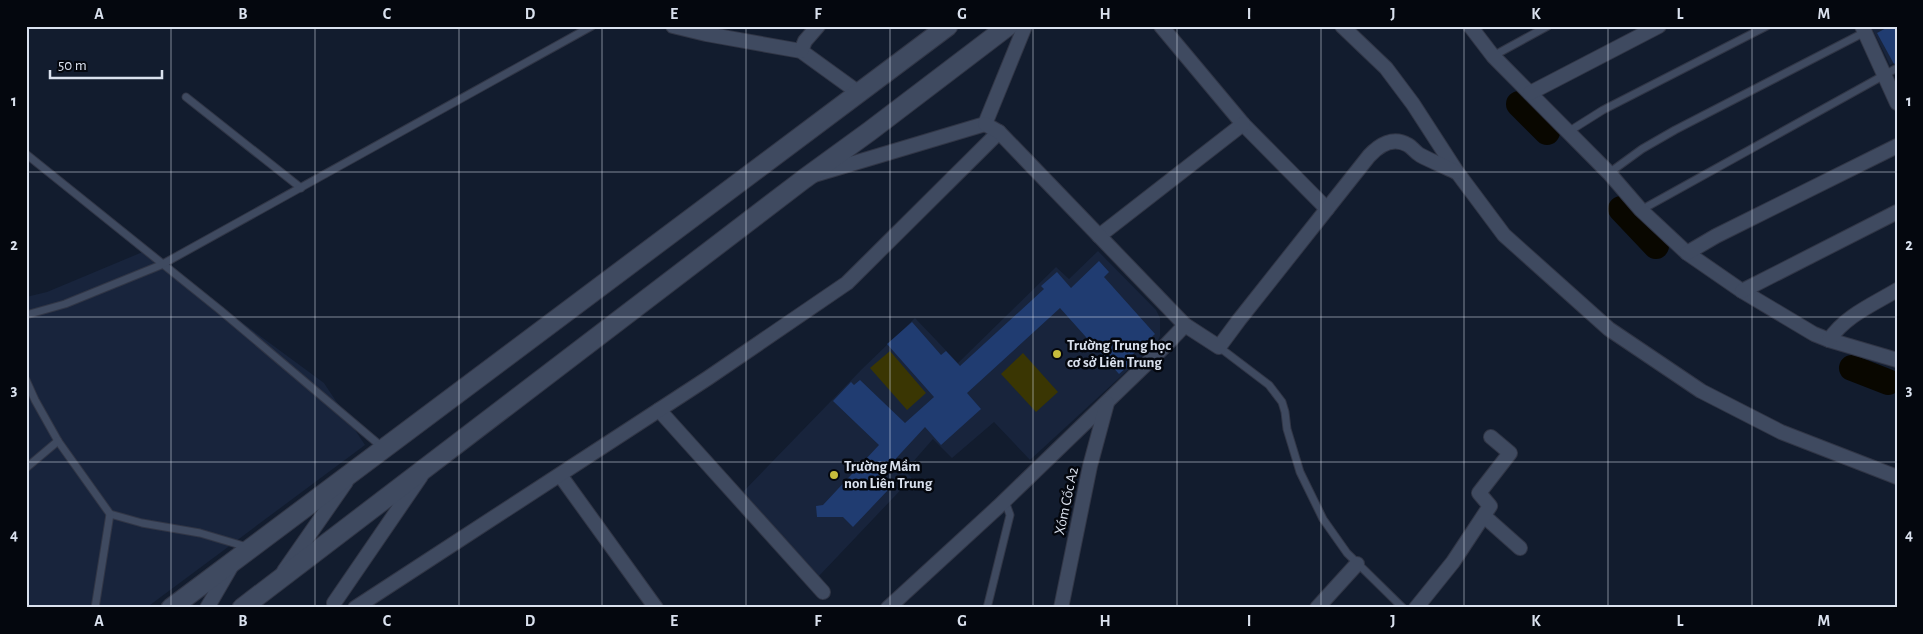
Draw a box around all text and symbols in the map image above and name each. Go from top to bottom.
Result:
text: A [94,6,104,22]
text: B [238,6,248,22]
text: C [383,6,392,22]
text: D [525,6,536,22]
text: E [670,6,678,22]
text: F [814,6,822,22]
text: G [957,6,967,22]
text: H [1099,6,1111,22]
text: I [1247,6,1251,22]
text: J [1390,6,1396,22]
text: K [1531,6,1541,22]
text: L [1677,6,1684,22]
text: M [1818,6,1830,22]
scale bar [50,48,162,80]
text: 50 m [58,58,87,73]
text: 1 [11,93,17,109]
text: 1 [1906,93,1912,109]
text: 2 [10,237,18,253]
text: 2 [1905,237,1913,253]
place label: Trường Trung học cơ sở Liên Trung [1067,338,1171,370]
marker: Trường Trung học cơ sở Liên Trung [1051,348,1063,360]
text: 3 [11,382,18,398]
text: 3 [1906,382,1913,398]
place label: Trường Mầm non Liên Trung [844,459,933,491]
street label: Xóm Cốc A2 [1052,466,1081,536]
marker: Trường Mầm non Liên Trung [828,469,840,481]
text: 4 [10,527,18,543]
text: 4 [1905,527,1913,543]
text: A [94,613,104,629]
text: B [238,613,248,629]
text: C [383,613,392,629]
text: D [525,613,536,629]
text: E [670,613,678,629]
text: F [814,613,822,629]
text: G [957,613,967,629]
text: H [1099,613,1111,629]
text: I [1247,613,1251,629]
text: J [1390,613,1396,629]
text: K [1531,613,1541,629]
text: L [1677,613,1684,629]
text: M [1818,613,1830,629]

